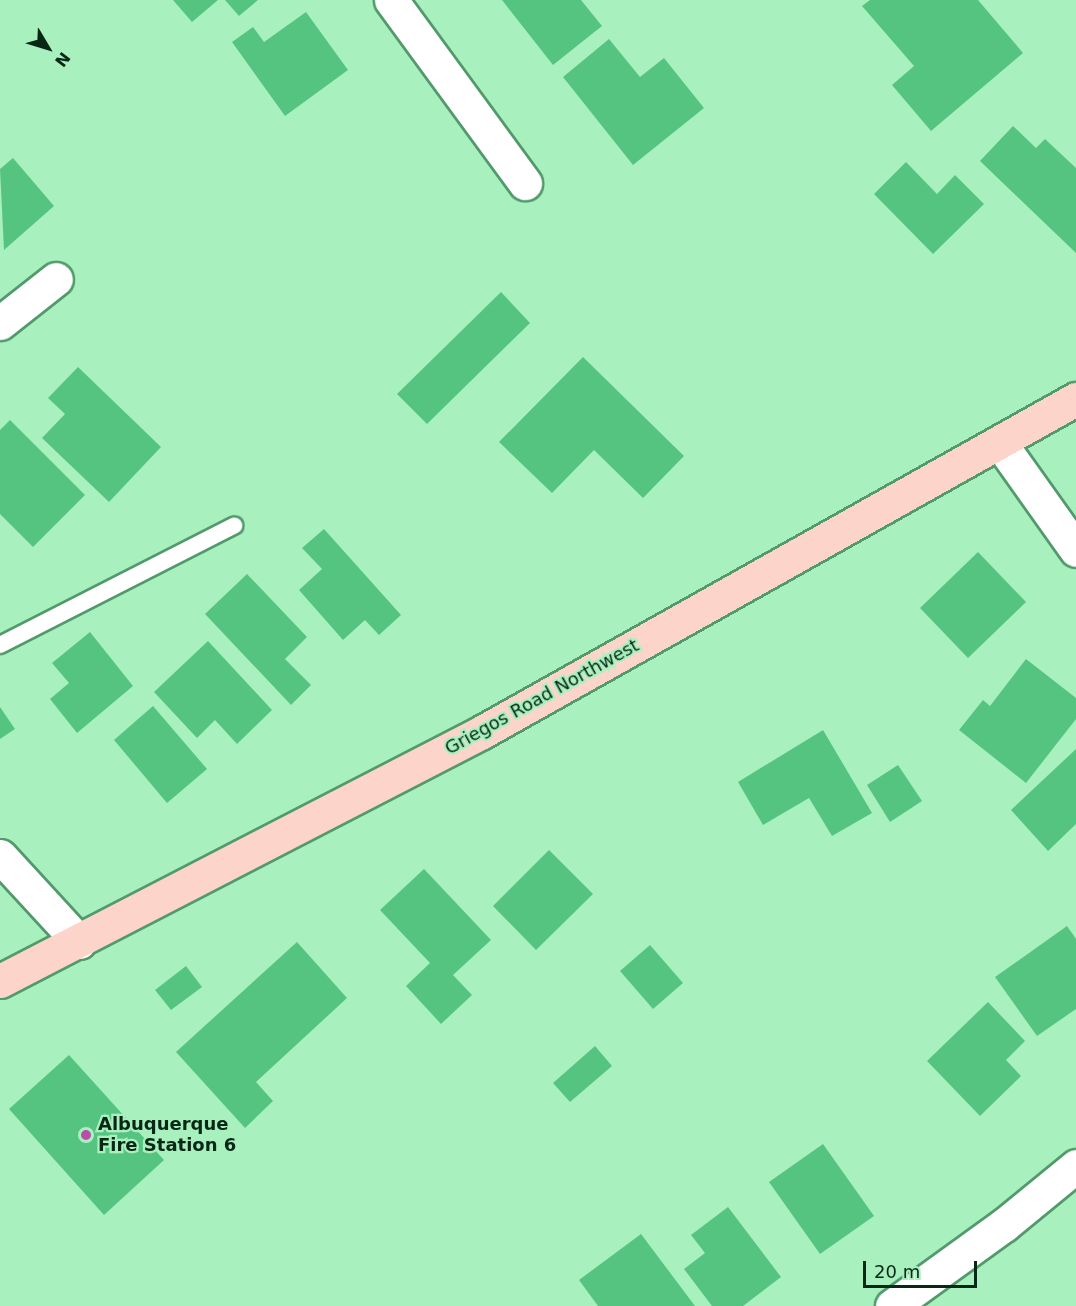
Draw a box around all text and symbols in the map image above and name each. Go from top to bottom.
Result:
north arrow [18,18,78,78]
text: N [51,48,74,71]
street label: Griegos Road Northwest [441,635,643,759]
place label: Albuquerque Fire Station 6 [98,1114,236,1156]
marker: Albuquerque Fire Station 6 [79,1128,93,1142]
scale bar [866,1249,980,1287]
text: 20 m [874,1261,920,1282]

